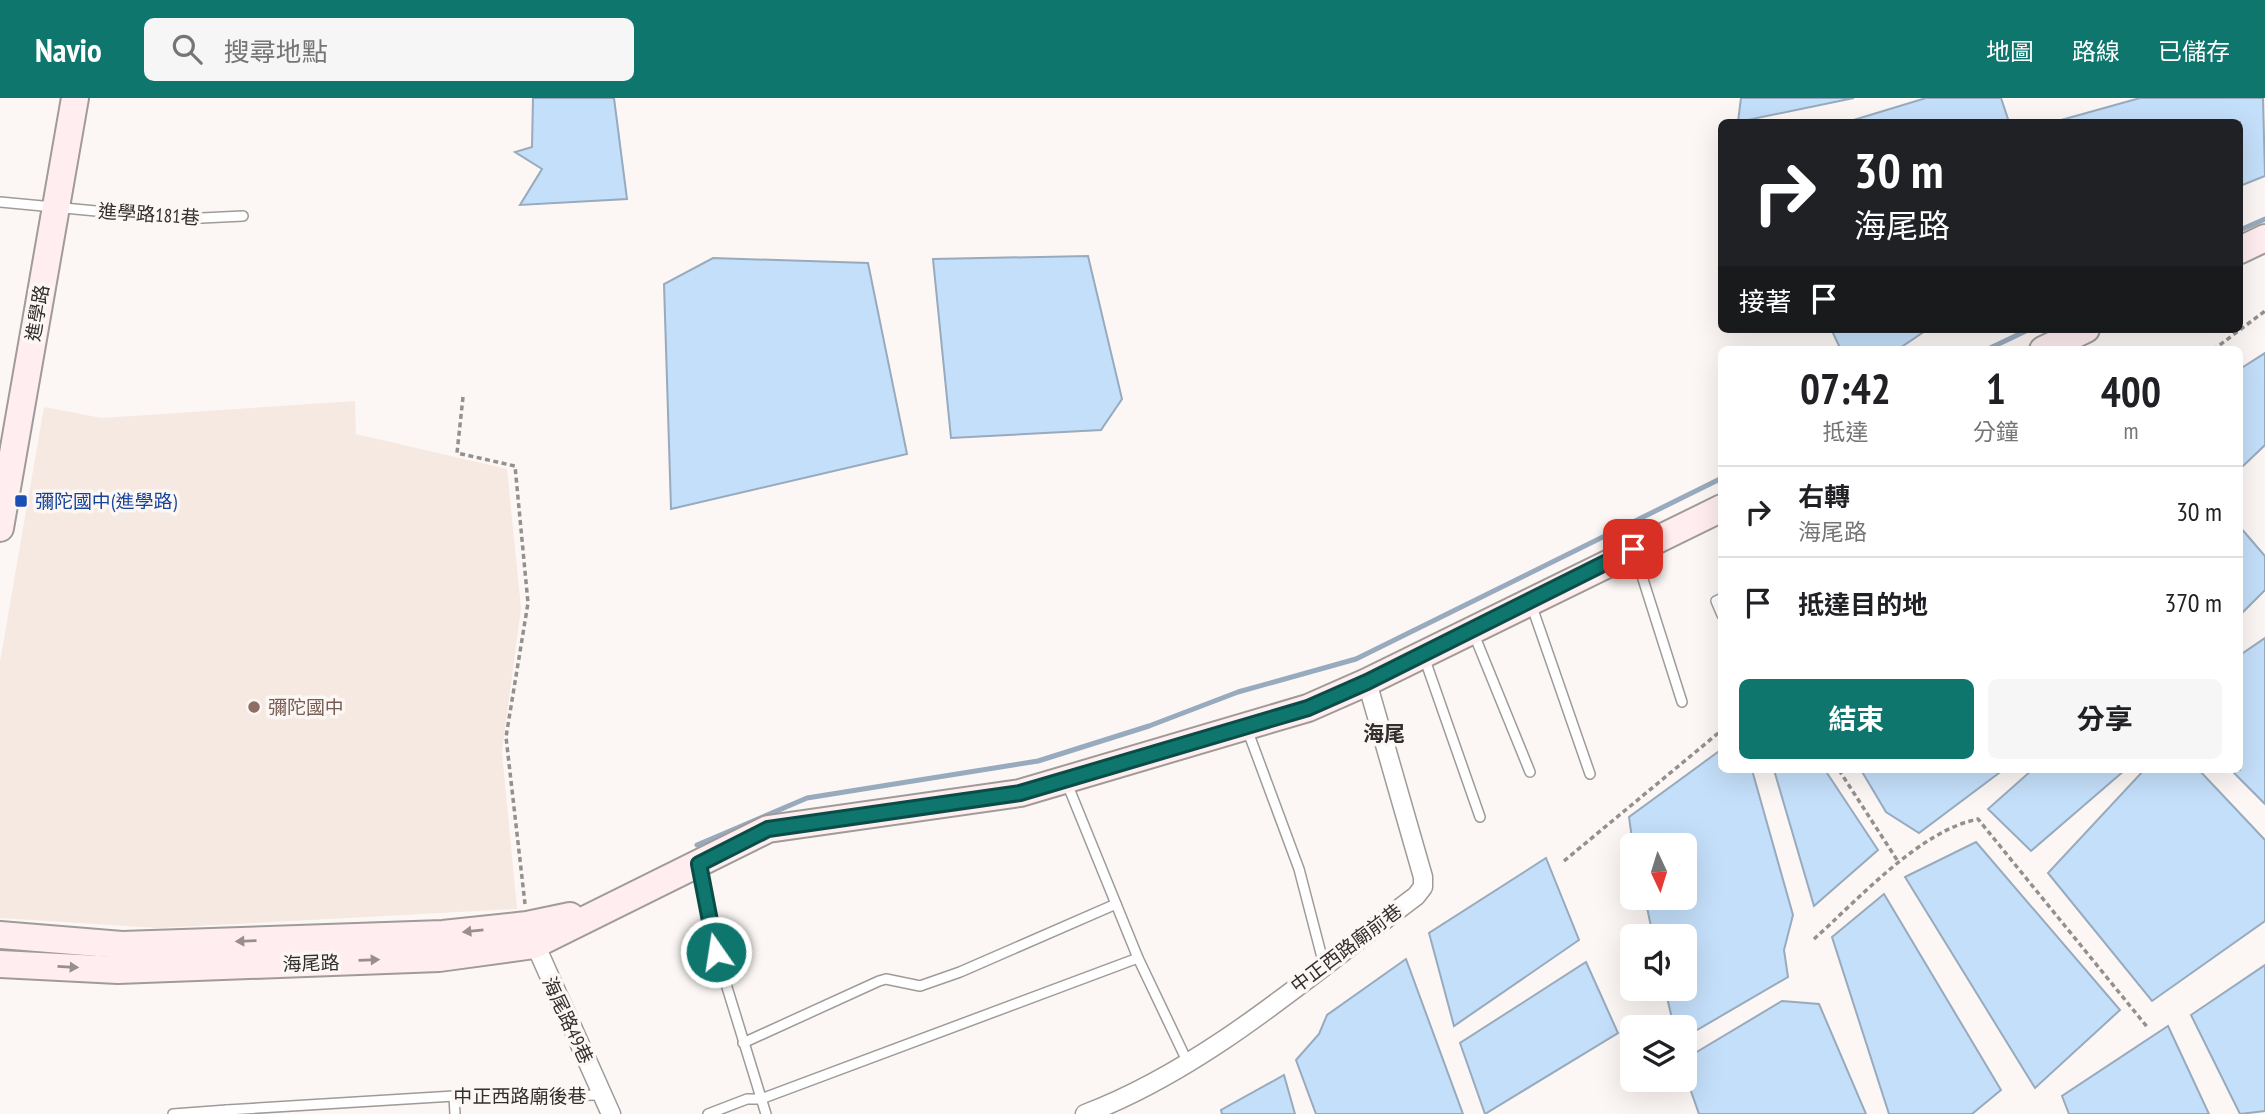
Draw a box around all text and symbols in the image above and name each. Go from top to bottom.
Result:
search box [144,18,634,81]
text: Navio [35,28,102,71]
icon: search [168,30,206,68]
text: 搜尋地點 [224,35,328,68]
text: 地圖 [1986,36,2034,67]
text: 路線 [2072,36,2120,67]
text: 已儲存 [2158,36,2230,67]
text: 30 m [1854,138,1943,202]
icon: right [1739,147,1830,238]
street label: 進學路181巷 [97,198,201,230]
text: 海尾路 [1854,204,1950,246]
icon: arrive [1805,280,1843,318]
street label: 進學路 [20,283,54,343]
text: 接著 [1739,285,1791,318]
text: 07:42 [1800,361,1891,416]
text: 1 [1986,361,2006,416]
text: 400 [2101,364,2161,419]
text: m [2123,416,2138,445]
text: 抵達 [1822,417,1868,446]
text: 分鐘 [1973,417,2019,446]
text: 右轉 [1798,480,1850,513]
place label: 彌陀國中(進學路) [35,489,177,513]
marker: 彌陀國中(進學路) [13,493,29,509]
icon: right [1739,493,1777,531]
text: 30 m [2176,495,2222,528]
text: 海尾路 [1798,517,1867,546]
pin [1603,519,1663,579]
icon: arrive [1614,530,1652,568]
icon: arrive [1739,584,1777,622]
text: 370 m [2164,586,2222,619]
text: 抵達目的地 [1798,588,1928,621]
button: 結束 [1739,679,1974,759]
button: 分享 [1988,679,2222,759]
place label: 彌陀國中 [268,695,344,719]
marker: 彌陀國中 [246,699,262,715]
district label: 海尾 [1363,720,1405,747]
north arrow [1620,833,1698,910]
map controls [1620,833,1697,1092]
street label: 中正西路廟前巷 [1286,898,1406,998]
position arrow [679,915,753,989]
button: sound [1620,924,1697,1001]
one-way arrow [462,926,484,937]
one-way arrow [235,935,257,947]
street label: 海尾路 [282,950,340,976]
one-way arrow [358,955,380,966]
one-way arrow [57,962,79,973]
street label: 海尾路49巷 [537,973,599,1067]
button: layers [1620,1015,1697,1092]
street label: 中正西路廟後巷 [453,1084,587,1108]

